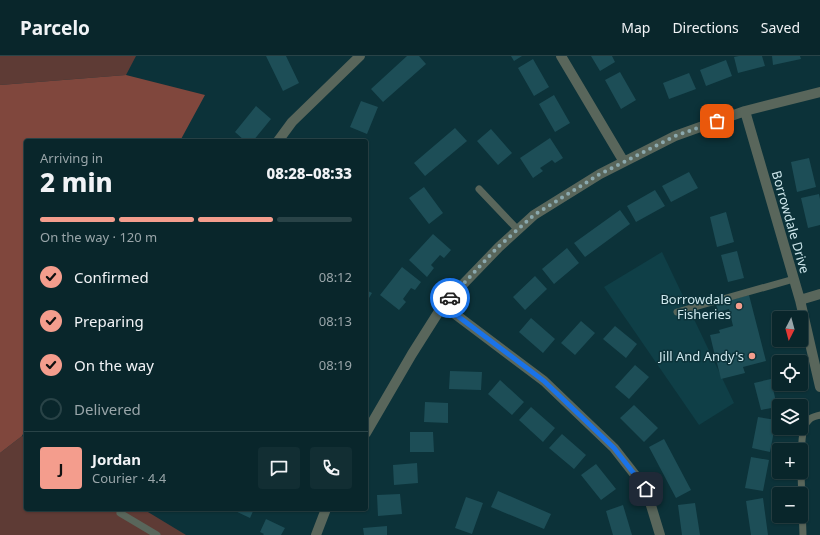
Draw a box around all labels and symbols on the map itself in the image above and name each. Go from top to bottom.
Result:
pin [700,104,734,138]
street label: Borrowdale Drive [768,169,814,275]
courier [430,278,470,318]
place label: Borrowdale Fisheries [660,290,731,323]
marker: Borrowdale Fisheries [734,301,744,311]
north arrow [772,311,808,347]
place label: Jill And Andy's [657,347,744,365]
marker: Jill And Andy's [747,351,757,361]
pin [629,472,663,506]

